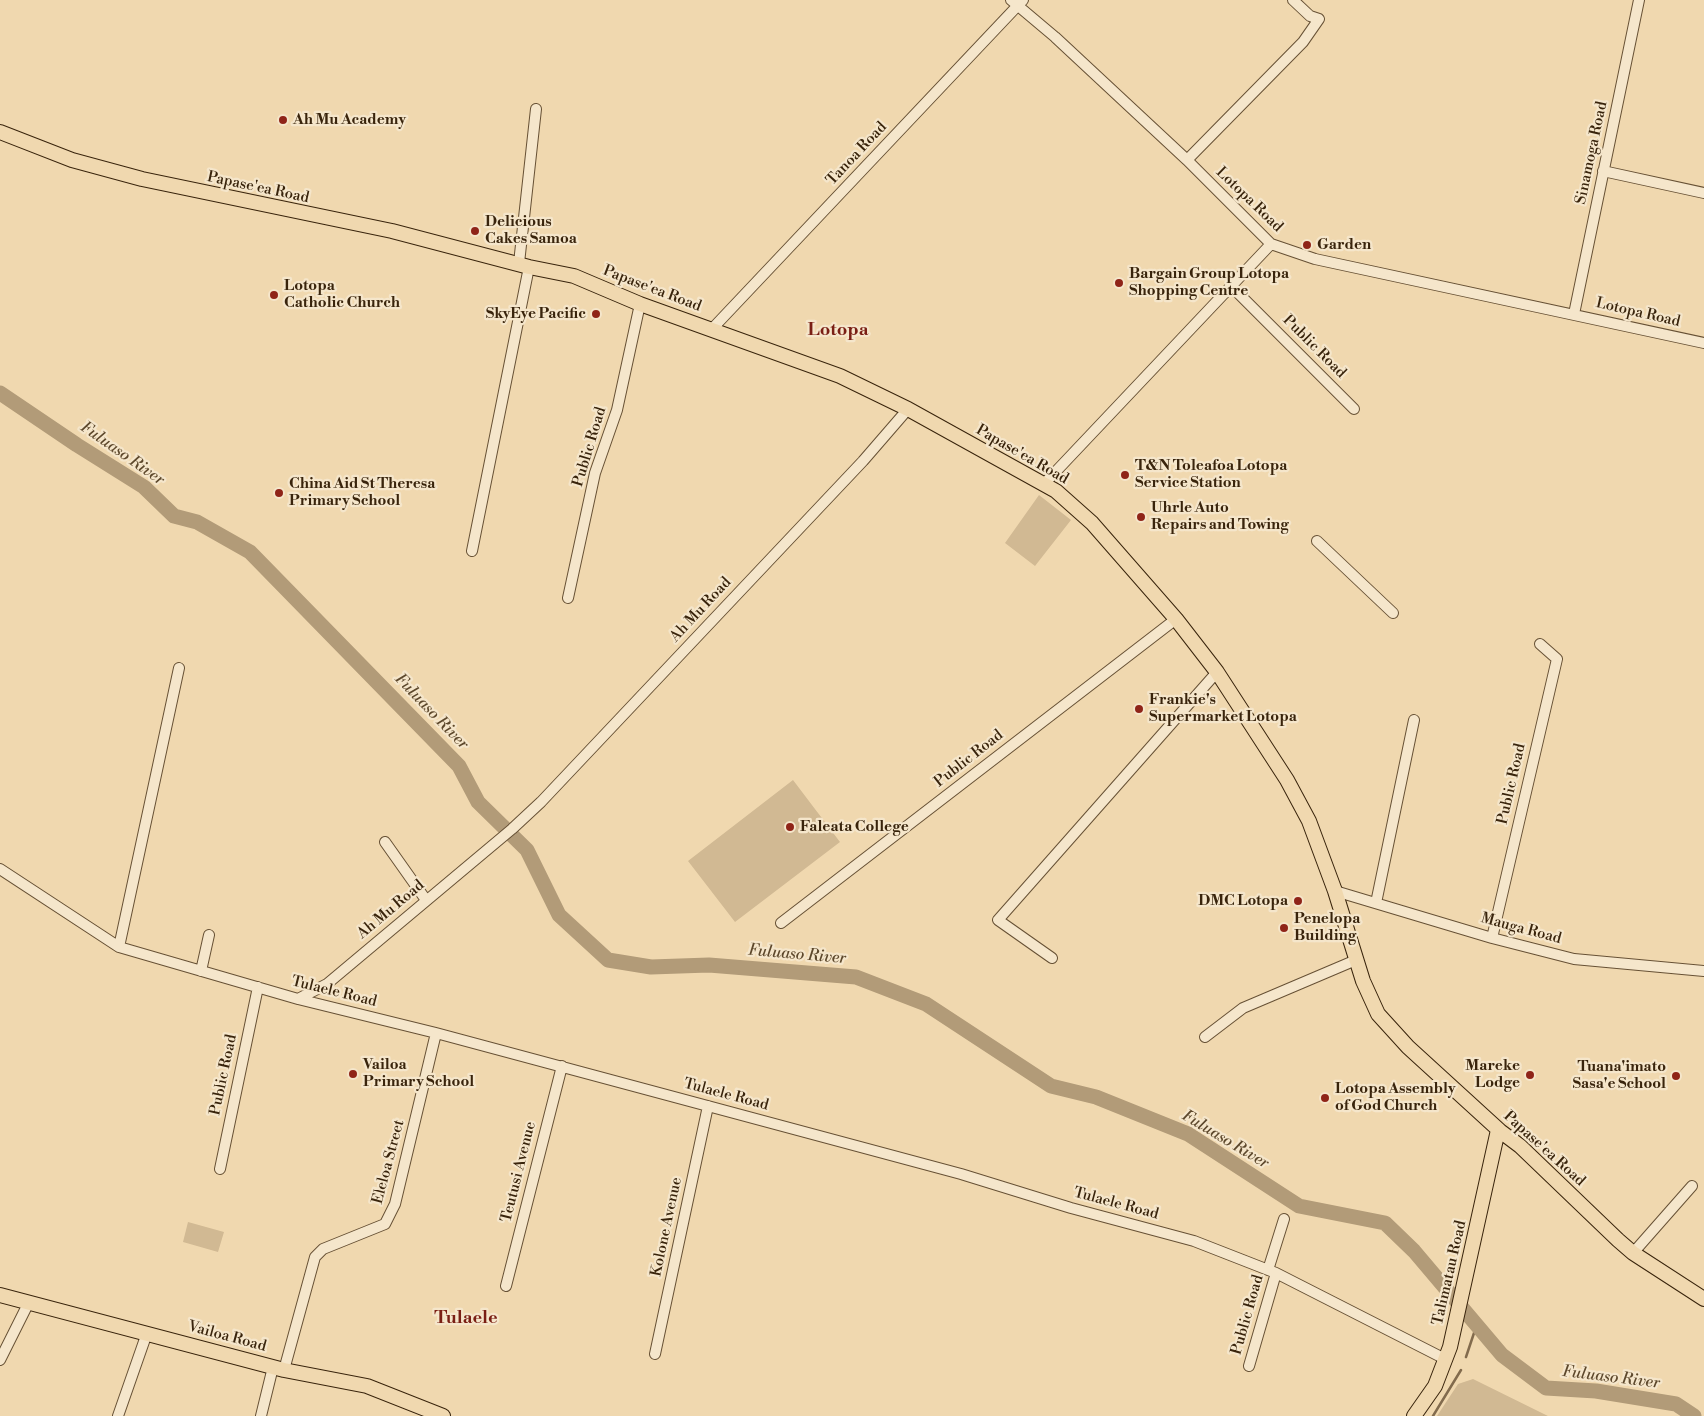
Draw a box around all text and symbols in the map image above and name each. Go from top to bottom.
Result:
street label: Sinamoga Road [1572,100,1612,206]
place label: Ah Mu Academy [293,111,406,129]
marker: Ah Mu Academy [277,114,289,126]
street label: Tanoa Road [823,119,891,189]
street label: Lotopa Road [1212,164,1286,236]
street label: Papase'ea Road [205,168,311,208]
place label: Delicious Cakes Samoa [485,213,577,248]
marker: Delicious Cakes Samoa [469,225,481,237]
place label: Garden [1317,236,1371,254]
marker: Garden [1301,239,1313,251]
street label: Papase'ea Road [600,262,704,316]
place label: Bargain Group Lotopa Shopping Centre [1129,265,1289,300]
place label: Lotopa Catholic Church [284,277,400,312]
marker: Bargain Group Lotopa Shopping Centre [1113,277,1125,289]
marker: Lotopa Catholic Church [268,289,280,301]
street label: Lotopa Road [1594,295,1682,331]
place label: SkyEye Pacific [486,305,586,323]
marker: SkyEye Pacific [590,308,602,320]
street label: Public Road [1279,312,1349,382]
district label: Lotopa [807,320,869,342]
street label: Public Road [569,405,611,489]
water label: Fuluaso River [76,418,168,490]
street label: Papase'ea Road [973,421,1071,489]
place label: T&N Toleafoa Lotopa Service Station [1135,457,1287,492]
marker: T&N Toleafoa Lotopa Service Station [1119,469,1131,481]
place label: China Aid St Theresa Primary School [289,475,435,510]
marker: China Aid St Theresa Primary School [273,487,285,499]
place label: Uhrle Auto Repairs and Towing [1151,499,1289,534]
marker: Uhrle Auto Repairs and Towing [1135,511,1147,523]
street label: Ah Mu Road [666,574,736,646]
water label: Fuluaso River [390,670,472,754]
place label: Frankie's Supermarket Lotopa [1149,691,1297,726]
marker: Frankie's Supermarket Lotopa [1133,703,1145,715]
street label: Public Road [931,727,1007,791]
street label: Public Road [1494,742,1530,826]
place label: Faleata College [800,818,909,836]
marker: Faleata College [784,821,796,833]
street label: Ah Mu Road [354,877,428,943]
place label: DMC Lotopa [1198,892,1288,910]
marker: DMC Lotopa [1292,895,1304,907]
place label: Penelopa Building [1294,910,1360,945]
street label: Mauga Road [1479,910,1563,948]
marker: Penelopa Building [1278,922,1290,934]
water label: Fuluaso River [747,941,847,969]
street label: Tulaele Road [289,973,379,1011]
street label: Public Road [207,1033,241,1117]
place label: Vailoa Primary School [363,1056,474,1091]
place label: Mareke Lodge [1465,1057,1520,1092]
place label: Tuana'imato Sasa'e School [1573,1058,1666,1093]
marker: Vailoa Primary School [347,1068,359,1080]
marker: Mareke Lodge [1524,1069,1536,1081]
marker: Tuana'imato Sasa'e School [1670,1070,1682,1082]
street label: Tulaele Road [681,1075,771,1115]
place label: Lotopa Assembly of God Church [1335,1080,1455,1115]
marker: Lotopa Assembly of God Church [1319,1092,1331,1104]
water label: Fuluaso River [1178,1106,1272,1174]
street label: Papase'ea Road [1499,1108,1589,1190]
street label: Eleloa Street [369,1118,409,1206]
street label: Teutusi Avenue [498,1120,540,1224]
street label: Kolone Avenue [648,1176,686,1278]
street label: Tulaele Road [1071,1184,1161,1224]
street label: Talimatau Road [1429,1219,1471,1327]
street label: Public Road [1228,1273,1268,1357]
district label: Tulaele [434,1308,498,1330]
street label: Vailoa Road [186,1318,268,1356]
water label: Fuluaso River [1561,1362,1661,1394]

